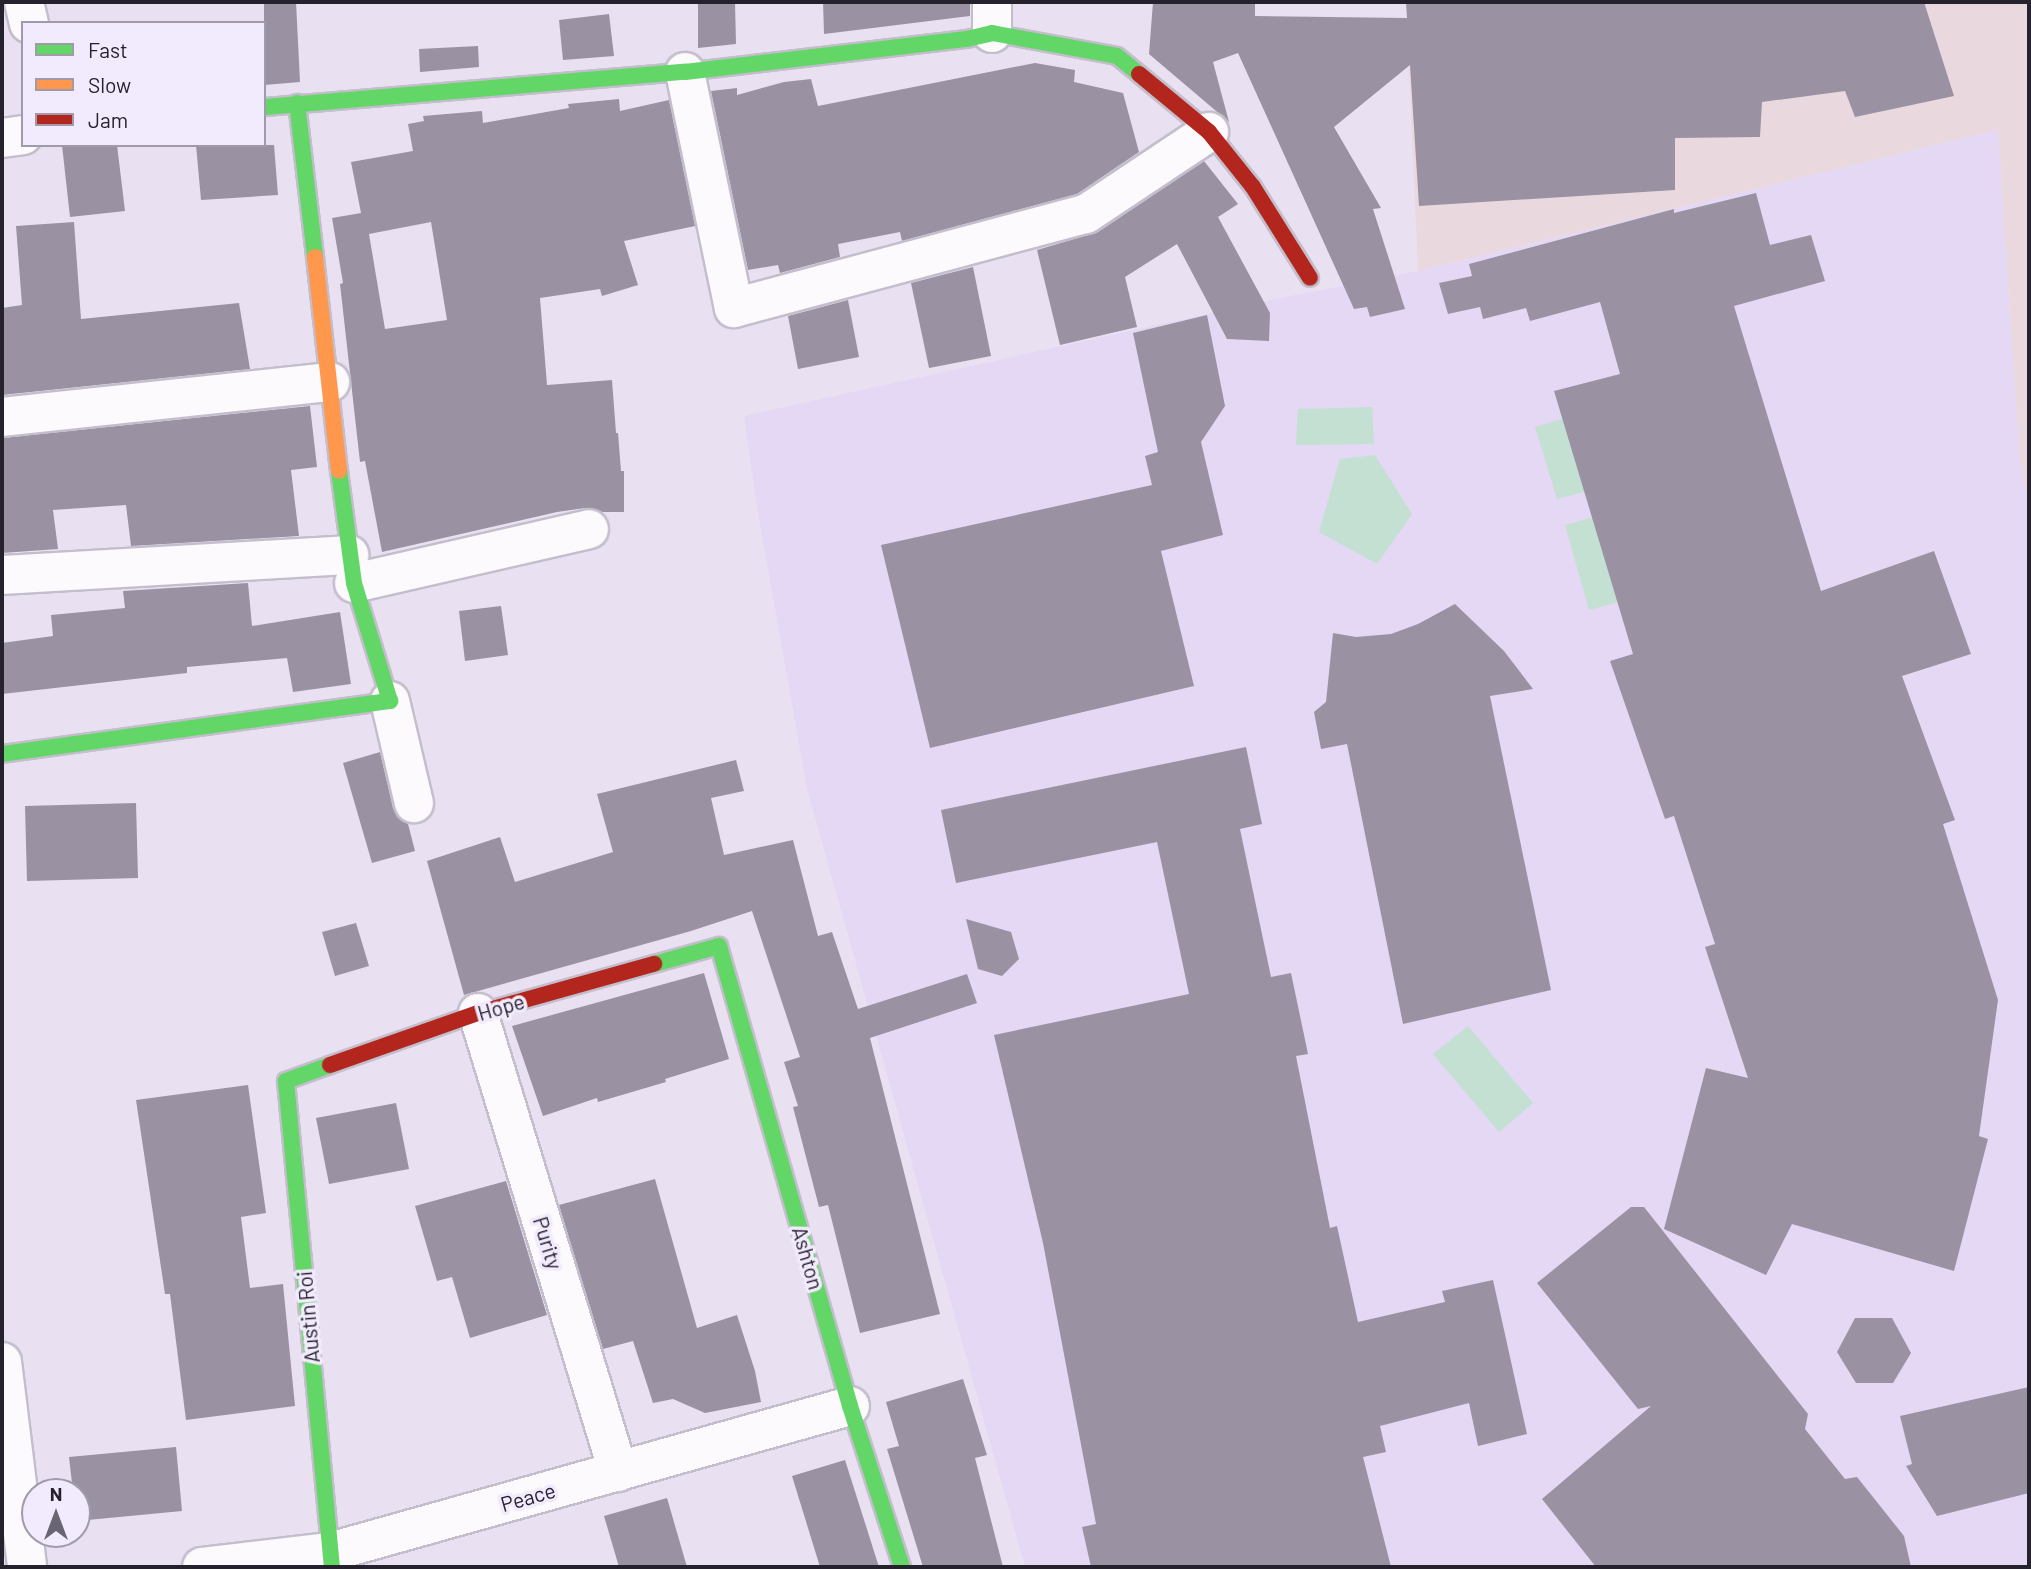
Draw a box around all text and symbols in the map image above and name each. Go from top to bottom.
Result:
legend [21,21,266,147]
text: Fast [88,37,128,62]
text: Slow [88,72,131,97]
text: Jam [88,107,128,132]
street label: Hope [475,988,527,1026]
street label: Purity [528,1213,568,1273]
street label: Ashton [787,1224,829,1292]
street label: Austin Roi [291,1270,325,1364]
street label: Peace [498,1477,558,1517]
north arrow [21,1478,91,1548]
text: N [50,1482,62,1505]

